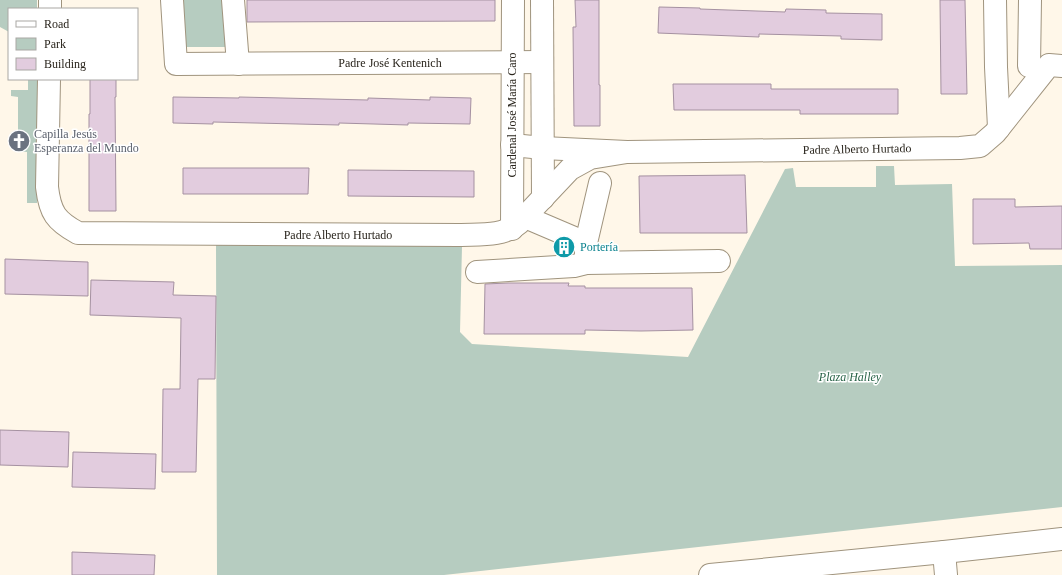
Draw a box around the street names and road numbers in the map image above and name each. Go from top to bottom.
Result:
street label: Cardenal José María Caro [505,53,519,177]
street label: Padre José Kentenich [338,56,442,70]
street label: Padre Alberto Hurtado [803,141,911,157]
street label: Padre Alberto Hurtado [284,228,392,242]

